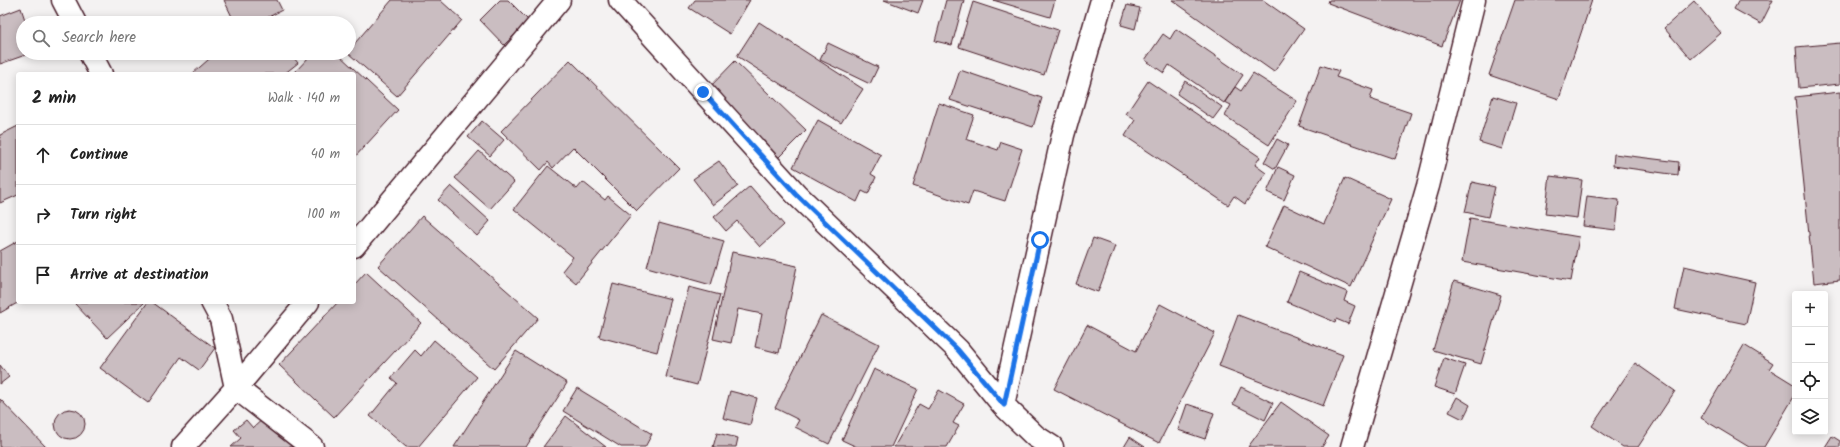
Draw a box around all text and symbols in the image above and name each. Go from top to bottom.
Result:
search box [16,16,356,60]
text: Search here [62,26,136,50]
icon: search [30,27,52,49]
route end [694,83,712,101]
text: 2 min [32,85,76,112]
text: Walk · 140 m [268,88,340,109]
text: Continue [70,143,128,167]
icon: ahead [32,144,54,166]
text: 40 m [311,144,340,165]
text: Turn right [70,203,137,227]
icon: right [32,204,54,226]
text: 100 m [307,204,340,225]
route start [1031,231,1049,249]
text: Arrive at destination [70,263,209,287]
icon: arrive [32,264,54,286]
map controls [1792,291,1828,435]
button: + [1792,291,1828,327]
button: − [1792,327,1828,363]
button: locate [1792,363,1828,399]
button: layers [1792,399,1828,435]

